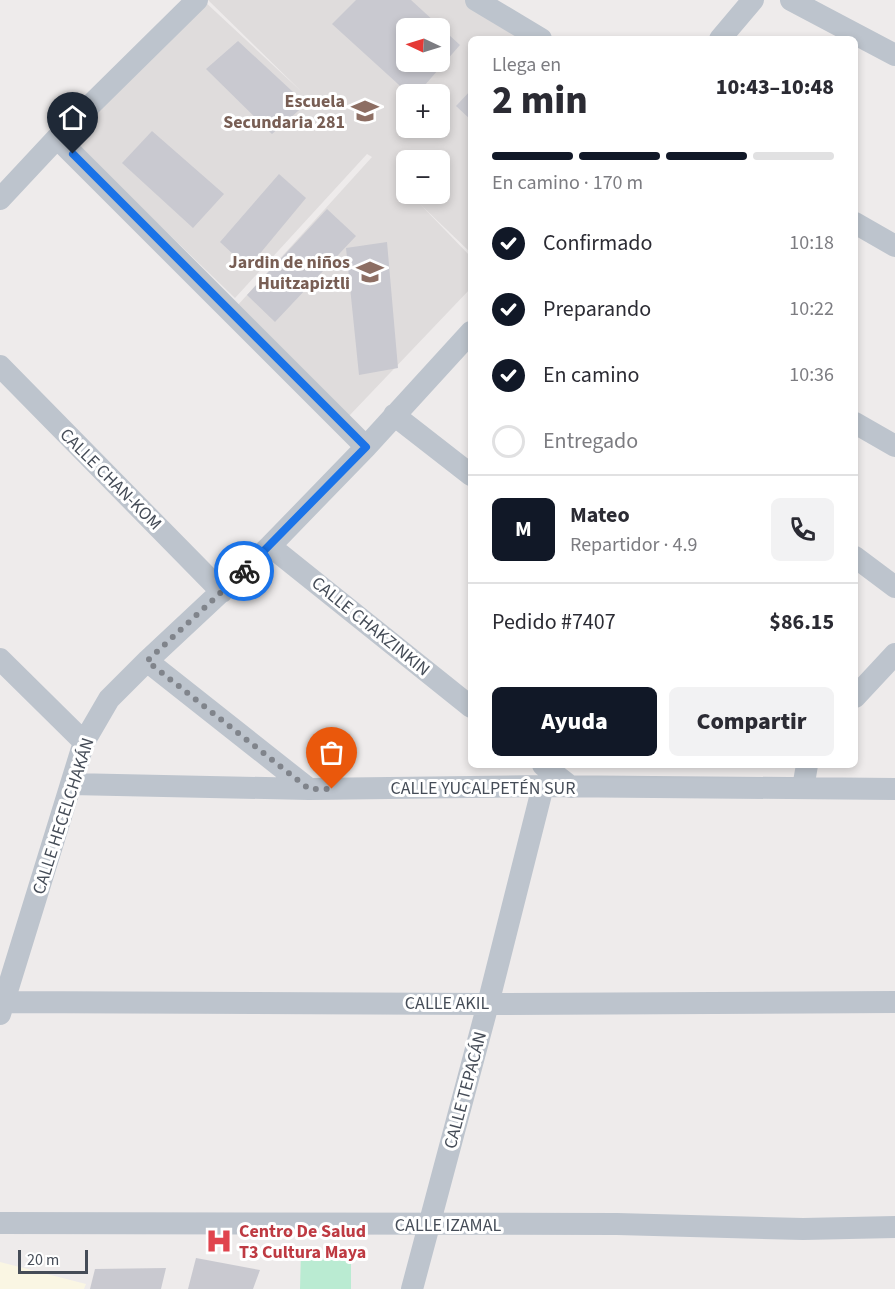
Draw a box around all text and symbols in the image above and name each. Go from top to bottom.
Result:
north arrow [396,18,450,72]
map controls [396,18,450,204]
text: Llega en [492,51,561,79]
text: 10:43–10:48 [716,71,834,103]
text: 2 min [492,73,588,129]
button: + [396,84,450,138]
place label: Escuela Secundaria 281 [223,89,345,135]
pin [47,92,98,154]
school or university icon: Escuela Secundaria 281 [350,96,380,126]
icon: home [56,101,89,134]
button: − [396,150,450,204]
text: En camino · 170 m [492,169,643,197]
icon: check [492,227,525,260]
text: Confirmado [543,227,652,259]
text: 10:18 [789,229,834,257]
place label: Jardin de niños Huitzapiztli [229,250,350,296]
school or university icon: Jardin de niños Huitzapiztli [355,257,385,287]
icon: check [492,293,525,326]
text: Preparando [543,293,651,325]
text: 10:22 [789,295,834,323]
icon: check [492,359,525,392]
text: En camino [543,359,640,391]
text: 10:36 [789,361,834,389]
street label: CALLE CHAN-KOM [54,423,167,536]
text: Entregado [543,425,638,457]
button: phone [771,498,834,561]
text: Mateo [570,499,630,531]
text: M [515,513,532,545]
text: Repartidor · 4.9 [570,531,697,559]
courier [214,541,274,601]
icon: bike [228,555,261,588]
street label: CALLE CHAKZINKIN [306,571,435,682]
text: Pedido #7407 [492,606,616,638]
text: $86.15 [769,606,834,638]
button: Ayuda [492,687,657,756]
button: Compartir [669,687,834,756]
pin [306,727,357,789]
street label: CALLE HECELCHAKÁN [26,735,101,898]
icon: bag [315,736,348,769]
street label: CALLE YUCALPETÉN SUR [391,776,575,801]
street label: CALLE AKIL [405,991,489,1016]
street label: CALLE TEPACÁN [438,1029,493,1152]
street label: CALLE IZAMAL [395,1213,501,1238]
place label: Centro De Salud T3 Cultura Maya [239,1219,366,1265]
hospital icon: Centro De Salud T3 Cultura Maya [204,1226,234,1256]
scale bar [18,1247,88,1274]
text: 20 m [27,1249,59,1271]

